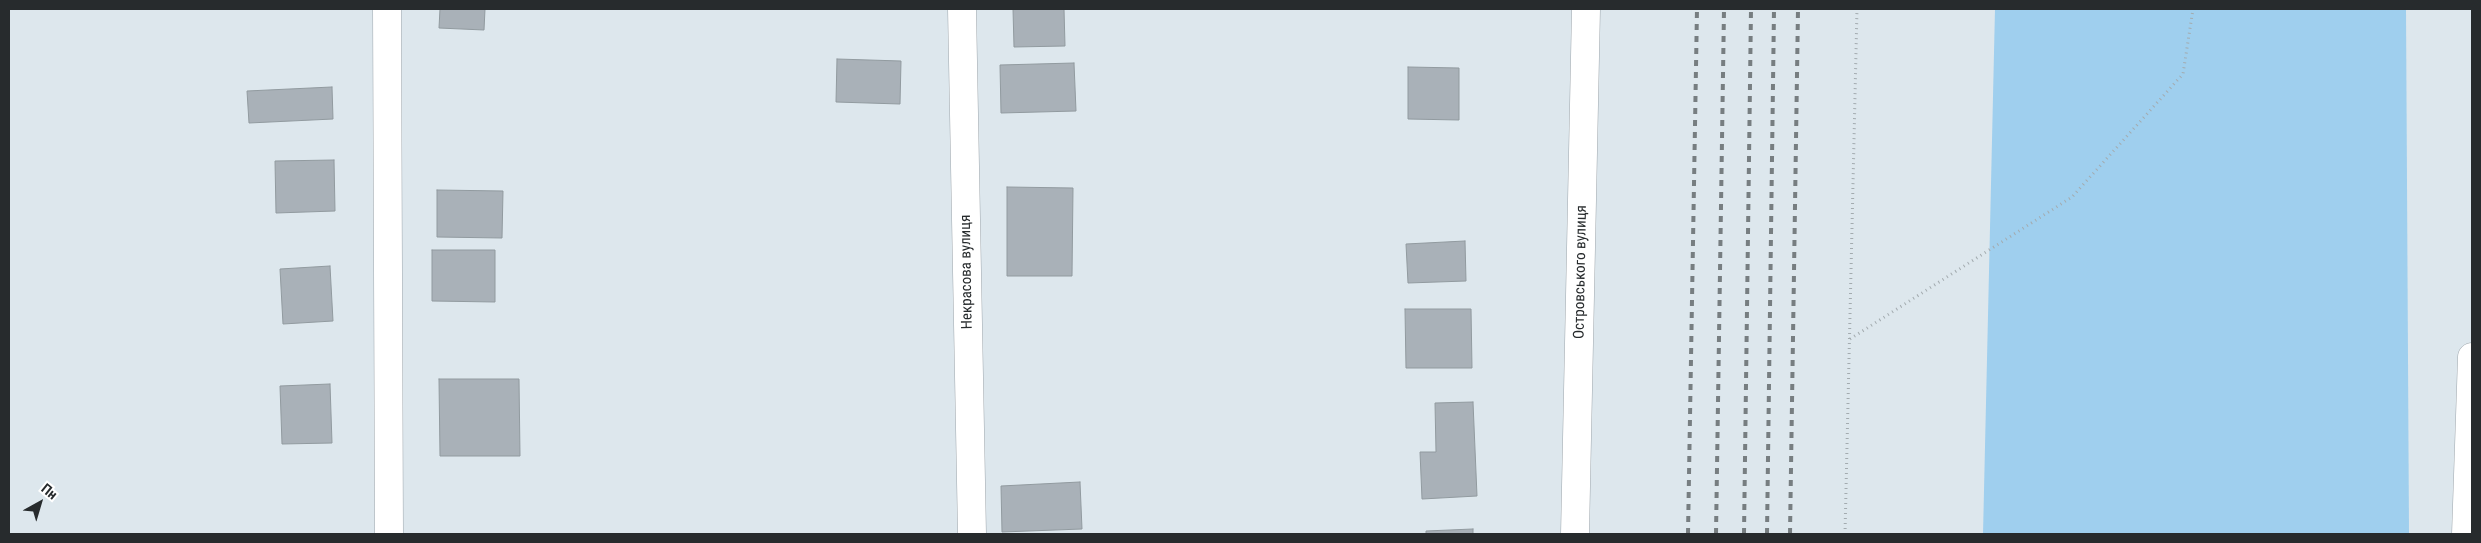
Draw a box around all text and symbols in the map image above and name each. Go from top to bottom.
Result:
street label: Островського вулиця [1571,205,1591,339]
street label: Некрасова вулиця [957,215,977,329]
north arrow [15,478,65,528]
text: Пн [38,480,61,502]

